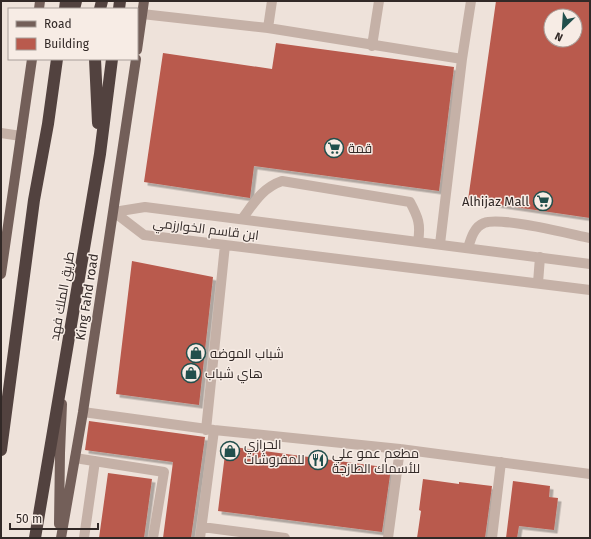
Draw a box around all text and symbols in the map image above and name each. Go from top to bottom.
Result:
legend [8,8,138,60]
north arrow [543,8,583,48]
text: Road [44,17,72,31]
text: N [553,29,565,44]
text: Building [44,37,90,51]
supermarket icon: قمة [323,137,345,159]
place label: قمة [348,141,372,156]
supermarket icon: Alhijaz Mall [532,190,554,212]
place label: Alhijaz Mall [462,194,529,209]
street label: ابن قاسم الخوارزمي [152,215,260,246]
street label: طريق الملك فهد [47,250,77,342]
street label: King Fahd road [73,253,101,341]
shop icon: شباب الموضه [185,342,207,364]
place label: شباب الموضه [210,346,284,361]
shop icon: هاي شباب [180,362,202,384]
place label: هاي شباب [205,366,263,384]
place label: الحرازي للمفروشات [244,437,305,467]
shop icon: الحرازي للمفروشات [219,440,241,462]
place label: مطعم عمو علي للأسماك الطازجة [332,446,420,476]
restaurant icon: مطعم عمو علي للأسماك الطازجة [307,449,329,471]
scale bar [10,505,98,531]
text: 50 m [16,512,42,526]

